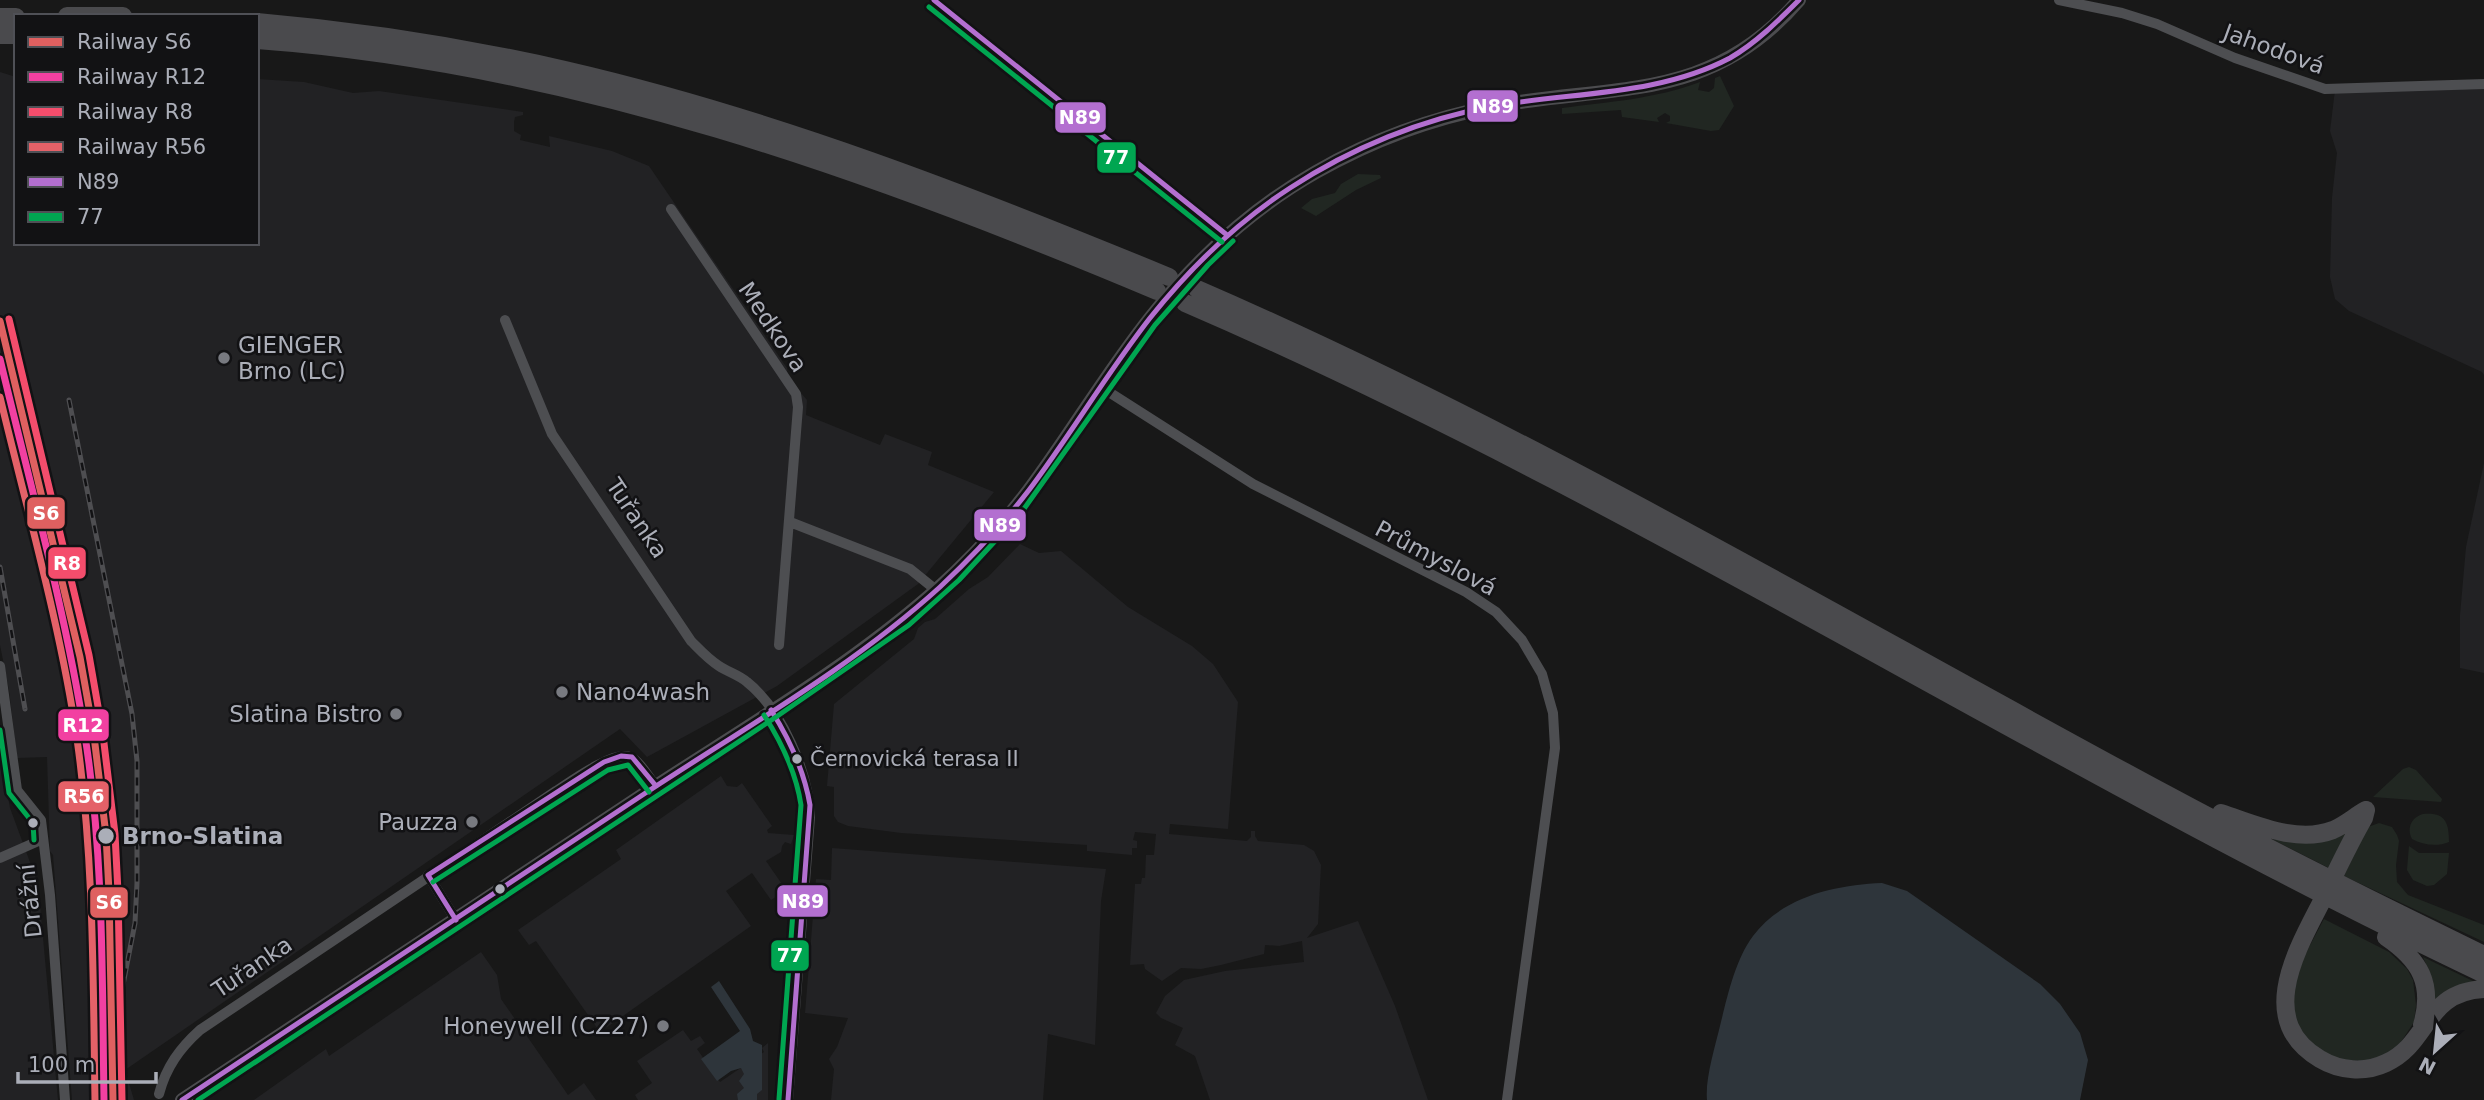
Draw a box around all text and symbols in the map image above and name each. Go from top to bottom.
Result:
legend [14,14,259,245]
street label: Jahodová [2218,18,2328,79]
text: Railway S6 [77,30,192,54]
text: Railway R12 [77,65,206,89]
line badge: N89 [1466,89,1519,123]
text: N89 [1472,95,1514,117]
text: Railway R8 [77,100,193,124]
line badge: N89 [1054,101,1107,134]
text: N89 [1059,106,1101,128]
text: Railway R56 [77,135,206,159]
line badge: 77 [1096,141,1137,174]
text: 77 [1103,146,1129,168]
text: N89 [77,170,119,194]
text: 77 [77,205,104,229]
street label: Medkova [733,277,813,377]
place label: GIENGER Brno (LC) [238,332,346,384]
marker: GIENGER Brno (LC) [216,350,232,366]
street label: Tuřanka [600,472,673,563]
line badge: S6 [26,496,66,530]
text: S6 [33,502,59,524]
line badge: N89 [973,508,1027,542]
text: N89 [979,514,1021,536]
street label: Průmyslová [1371,515,1501,601]
line badge: R8 [47,546,87,580]
text: R8 [53,552,81,574]
place label: Nano4wash [576,679,710,705]
marker: Nano4wash [554,684,570,700]
place label: Slatina Bistro [229,701,382,727]
marker: Slatina Bistro [388,706,404,722]
line badge: R12 [57,708,110,742]
text: R12 [62,714,104,736]
place label: Černovická terasa II [810,746,1019,771]
marker: Černovická terasa II [790,752,804,766]
line badge: R56 [57,780,110,813]
text: R56 [63,785,105,807]
place label: Pauzza [378,809,458,835]
marker: Pauzza [464,814,480,830]
unlabelled marker [26,816,40,830]
place label: Brno-Slatina [122,823,283,849]
marker: Brno-Slatina [96,826,116,846]
street label: Drážní [13,862,47,939]
unlabelled marker [493,882,507,896]
line badge: N89 [776,884,829,918]
line badge: S6 [89,886,129,919]
text: N89 [782,890,824,912]
text: S6 [96,891,122,913]
street label: Tuřanka [206,931,297,1004]
line badge: 77 [770,939,810,972]
text: 77 [777,944,803,966]
place label: Honeywell (CZ27) [443,1013,649,1039]
north arrow [2400,1016,2470,1086]
marker: Honeywell (CZ27) [655,1018,671,1034]
scale bar [18,1040,156,1084]
text: 100 m [28,1053,95,1077]
text: N [2415,1053,2439,1080]

